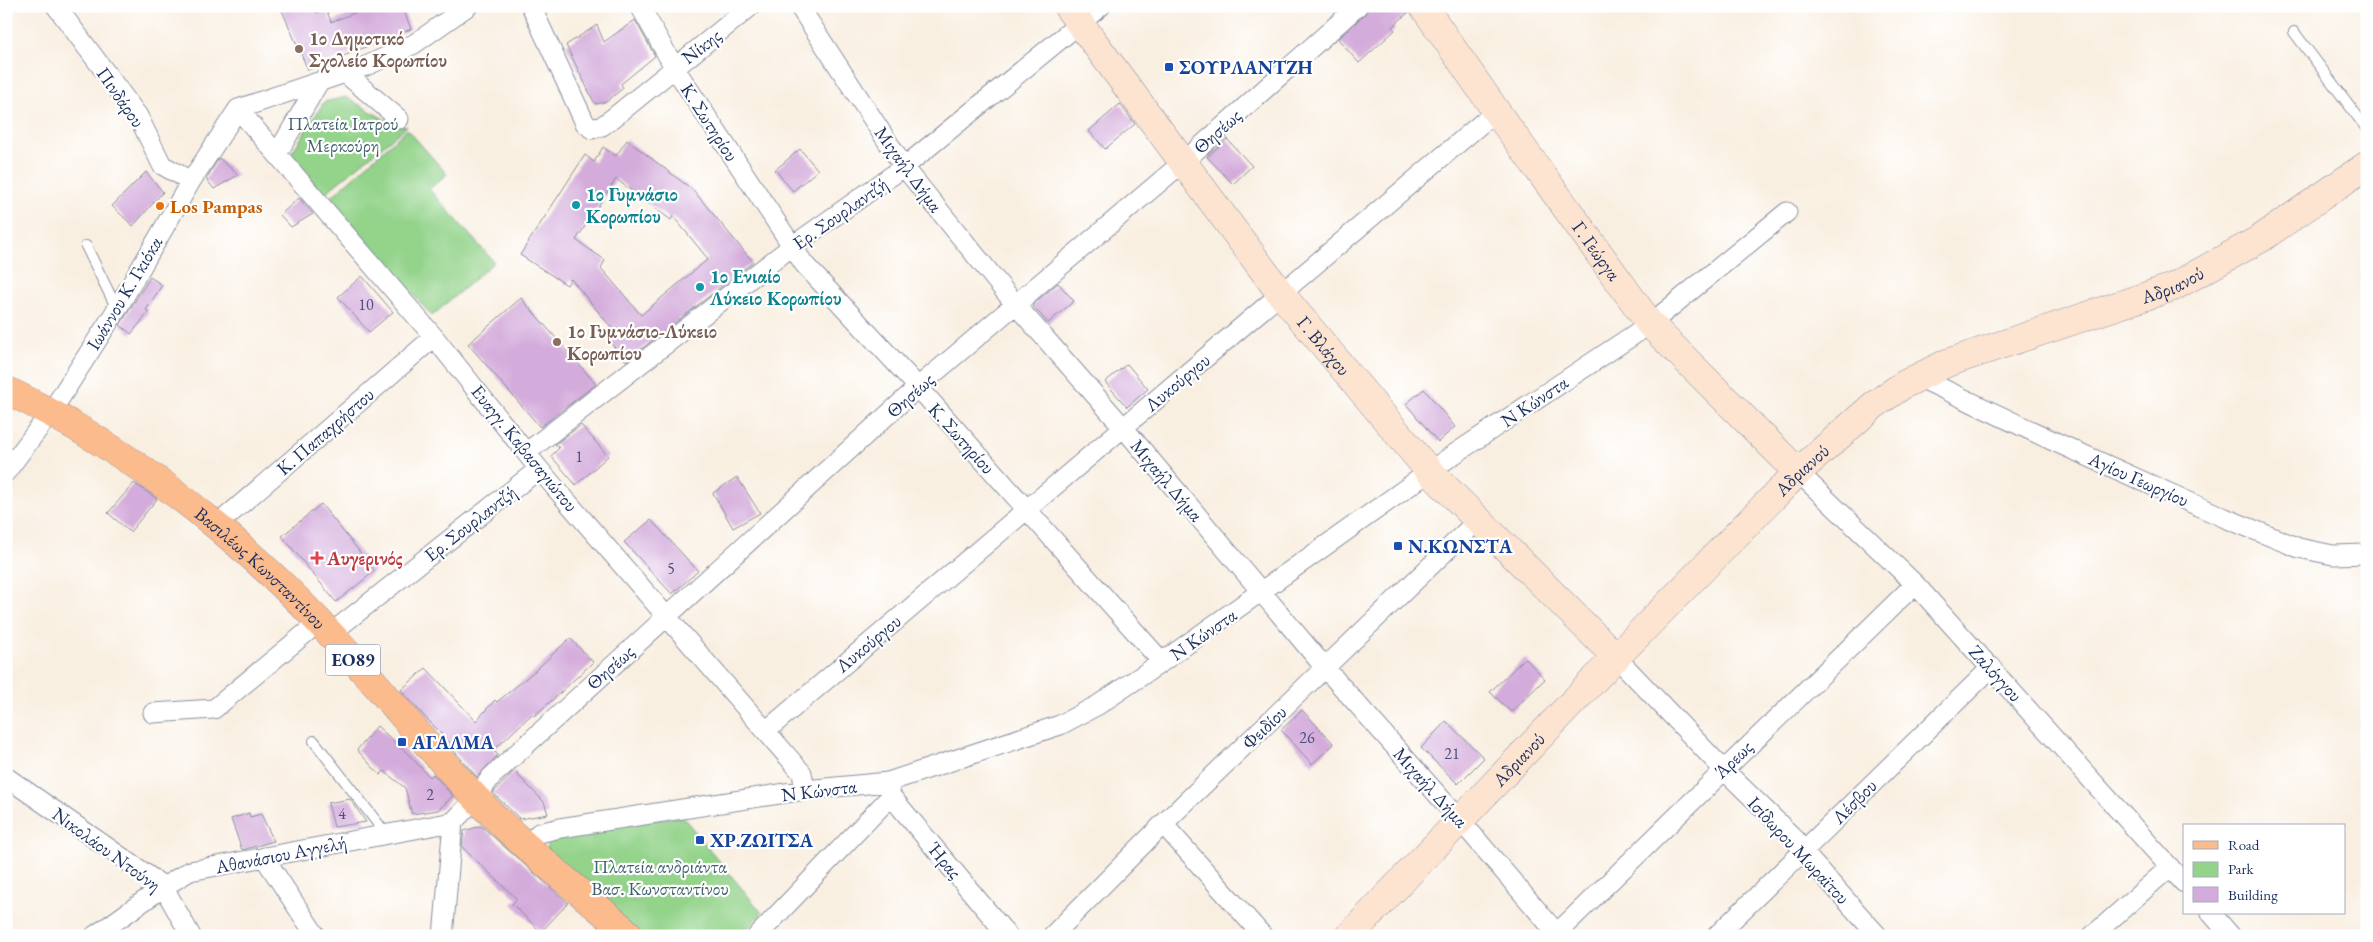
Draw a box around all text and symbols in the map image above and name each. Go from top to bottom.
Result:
street label: Νίκης [676,23,726,70]
place label: 1ο Δημοτικό Σχολείο Κορωπίου [309,26,447,73]
marker: 1ο Δημοτικό Σχολείο Κορωπίου [293,43,305,55]
place label: ΣΟΥΡΛΑΝΤΖΗ [1179,55,1313,80]
marker: ΣΟΥΡΛΑΝΤΖΗ [1163,61,1175,73]
street label: Πινδάρου [91,62,150,132]
street label: Κ. Σωτηρίου [675,78,744,166]
street label: Θησέως [1188,103,1247,159]
park label: Πλατεία Ιατρού Μερκούρη [287,111,399,158]
street label: Μιχαήλ Δήμα [869,121,948,218]
street label: Ερ. Σουρλαντζή [788,172,893,255]
place label: 1ο Γυμνάσιο Κορωπίου [586,182,678,229]
place label: Los Pampas [170,194,263,219]
marker: 1ο Γυμνάσιο Κορωπίου [570,199,582,211]
marker: Los Pampas [154,200,166,212]
street label: Γ. Γεώργα [1566,216,1627,286]
street label: Ιωάννου Κ. Γκιόκα [81,231,168,355]
street label: Αδριανού [2137,261,2208,310]
place label: 1ο Ενιαίο Λύκειο Κορωπίου [709,264,842,311]
marker: 1ο Ενιαίο Λύκειο Κορωπίου [694,281,706,293]
house number: 10 [358,294,374,315]
street label: Γ. Βλάχου [1291,311,1356,381]
place label: 1ο Γυμνάσιο-Λύκειο Κορωπίου [567,319,717,366]
marker: 1ο Γυμνάσιο-Λύκειο Κορωπίου [551,336,563,348]
street label: Λυκούργου [1139,348,1215,418]
street label: Θησέως [881,367,940,423]
street label: Ν Κώνστα [1496,370,1573,433]
street label: Ευαγγ. Καβασαγιώτου [466,380,584,517]
street label: Κ. Παπαχρήστου [271,382,379,481]
street label: Κ. Σωτηρίου [923,397,1000,479]
street label: Μιχαήλ Δήμα [1125,434,1209,527]
street label: Αδριανού [1769,438,1835,502]
house number: 1 [575,446,583,467]
street label: Αγίου Γεωργίου [2084,446,2193,513]
street label: Ερ. Σουρλαντζή [419,480,521,567]
street label: Βασιλέως Κωνσταντίνου [190,501,331,635]
place label: Ν.ΚΩΝΣΤΑ [1408,534,1513,559]
marker: Ν.ΚΩΝΣΤΑ [1392,540,1404,552]
place label: Αυγερινός [326,546,403,571]
marker: Αυγερινός [311,552,323,564]
house number: 5 [667,558,675,579]
street label: Ν Κώνστα [1165,602,1242,666]
street label: Λυκούργου [830,609,906,679]
street label: Θησέως [581,639,640,695]
street label: Ζαλόγγου [1963,639,2028,707]
road number: ΕΟ89 [326,644,380,676]
street label: Φειδίου [1236,700,1292,755]
house number: 26 [1299,727,1315,748]
street label: Αδριανού [1486,727,1551,793]
place label: ΑΓΑΛΜΑ [411,730,494,755]
street label: Άρεως [1708,735,1758,785]
marker: ΑΓΑΛΜΑ [396,736,408,748]
street label: Μιχαήλ Δήμα [1388,742,1474,833]
house number: 21 [1444,743,1460,764]
street label: Ν Κώνστα [780,773,859,808]
street label: Λέσβου [1826,773,1882,830]
house number: 2 [426,784,434,805]
street label: Ισίδωρου Μωραϊτου [1742,791,1855,910]
street label: Νικολάου Ντούνη [47,802,166,897]
house number: 4 [338,803,346,824]
legend [2183,824,2346,914]
place label: ΧΡ.ΖΩΙΤΣΑ [709,828,813,853]
street label: Αθανάσιου Αγγελή [212,830,349,880]
marker: ΧΡ.ΖΩΙΤΣΑ [694,834,706,846]
text: Road [2228,835,2260,854]
street label: Ήρας [922,837,967,884]
park label: Πλατεία ανδριάντα Βασ. Κωνσταντίνου [591,854,729,901]
text: Park [2228,859,2255,878]
text: Building [2228,885,2278,904]

